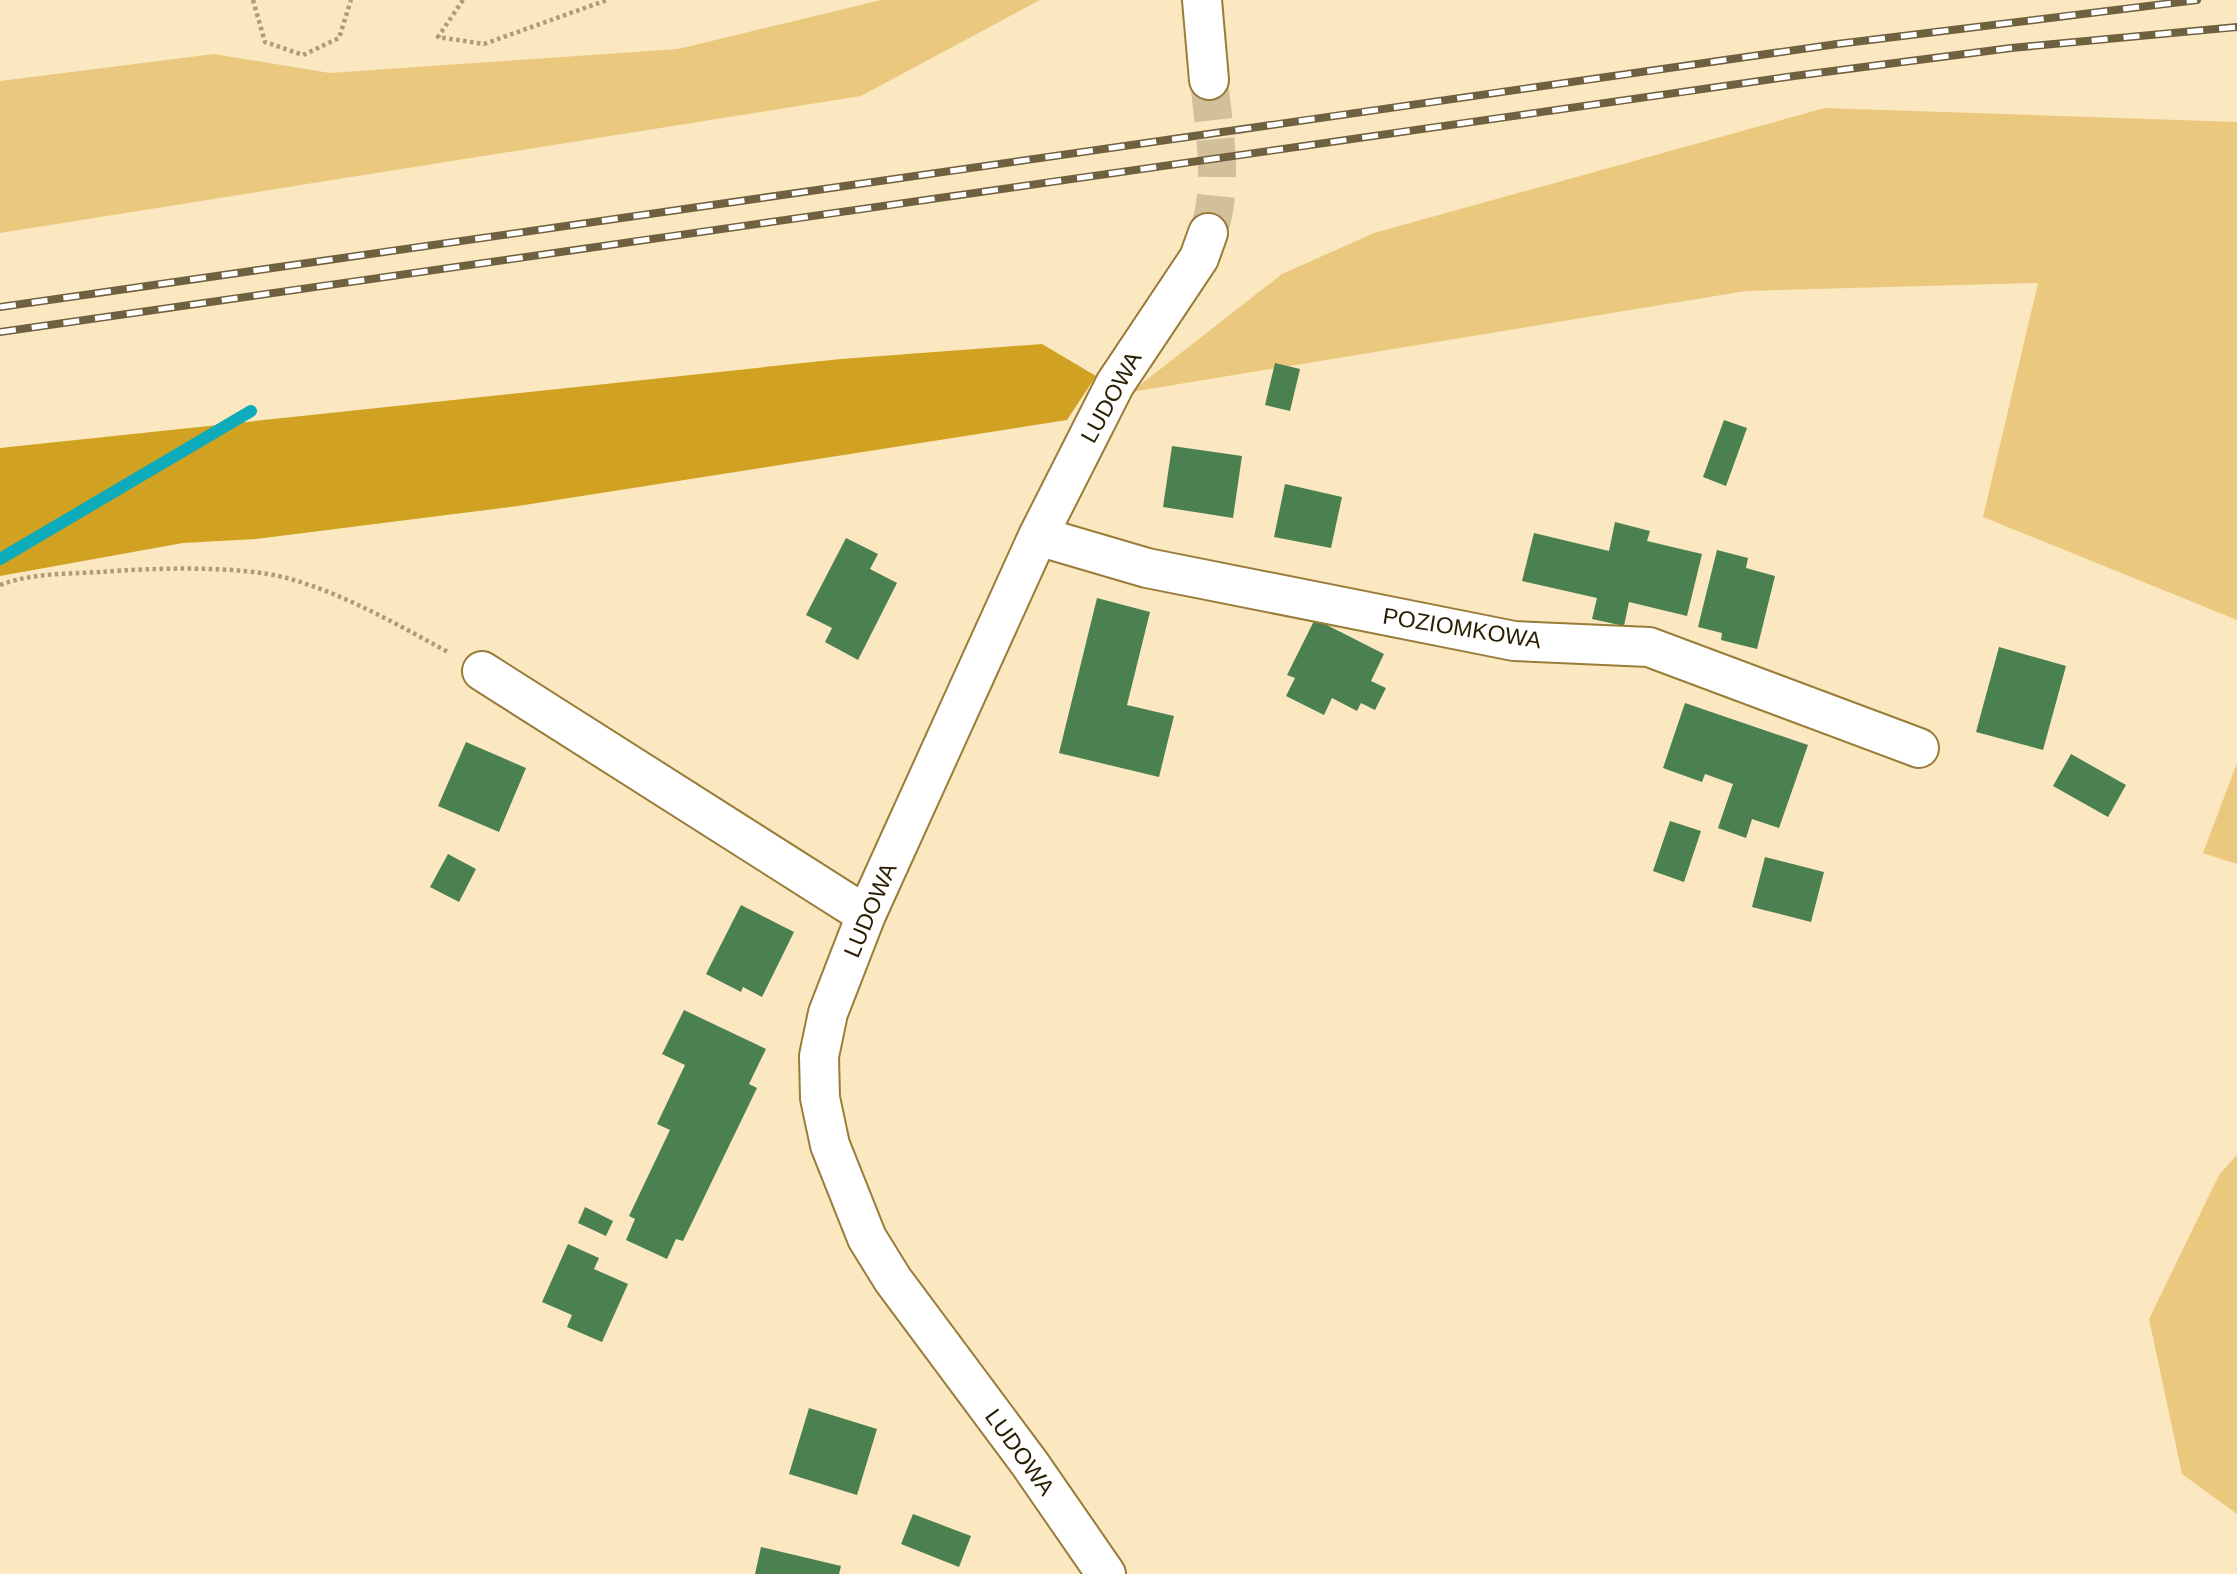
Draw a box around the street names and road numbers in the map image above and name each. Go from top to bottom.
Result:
street label: LUDOWA [1075,346,1147,447]
street label: POZIOMKOWA [1381,603,1544,653]
street label: LUDOWA [838,858,902,961]
street label: LUDOWA [980,1404,1060,1501]

